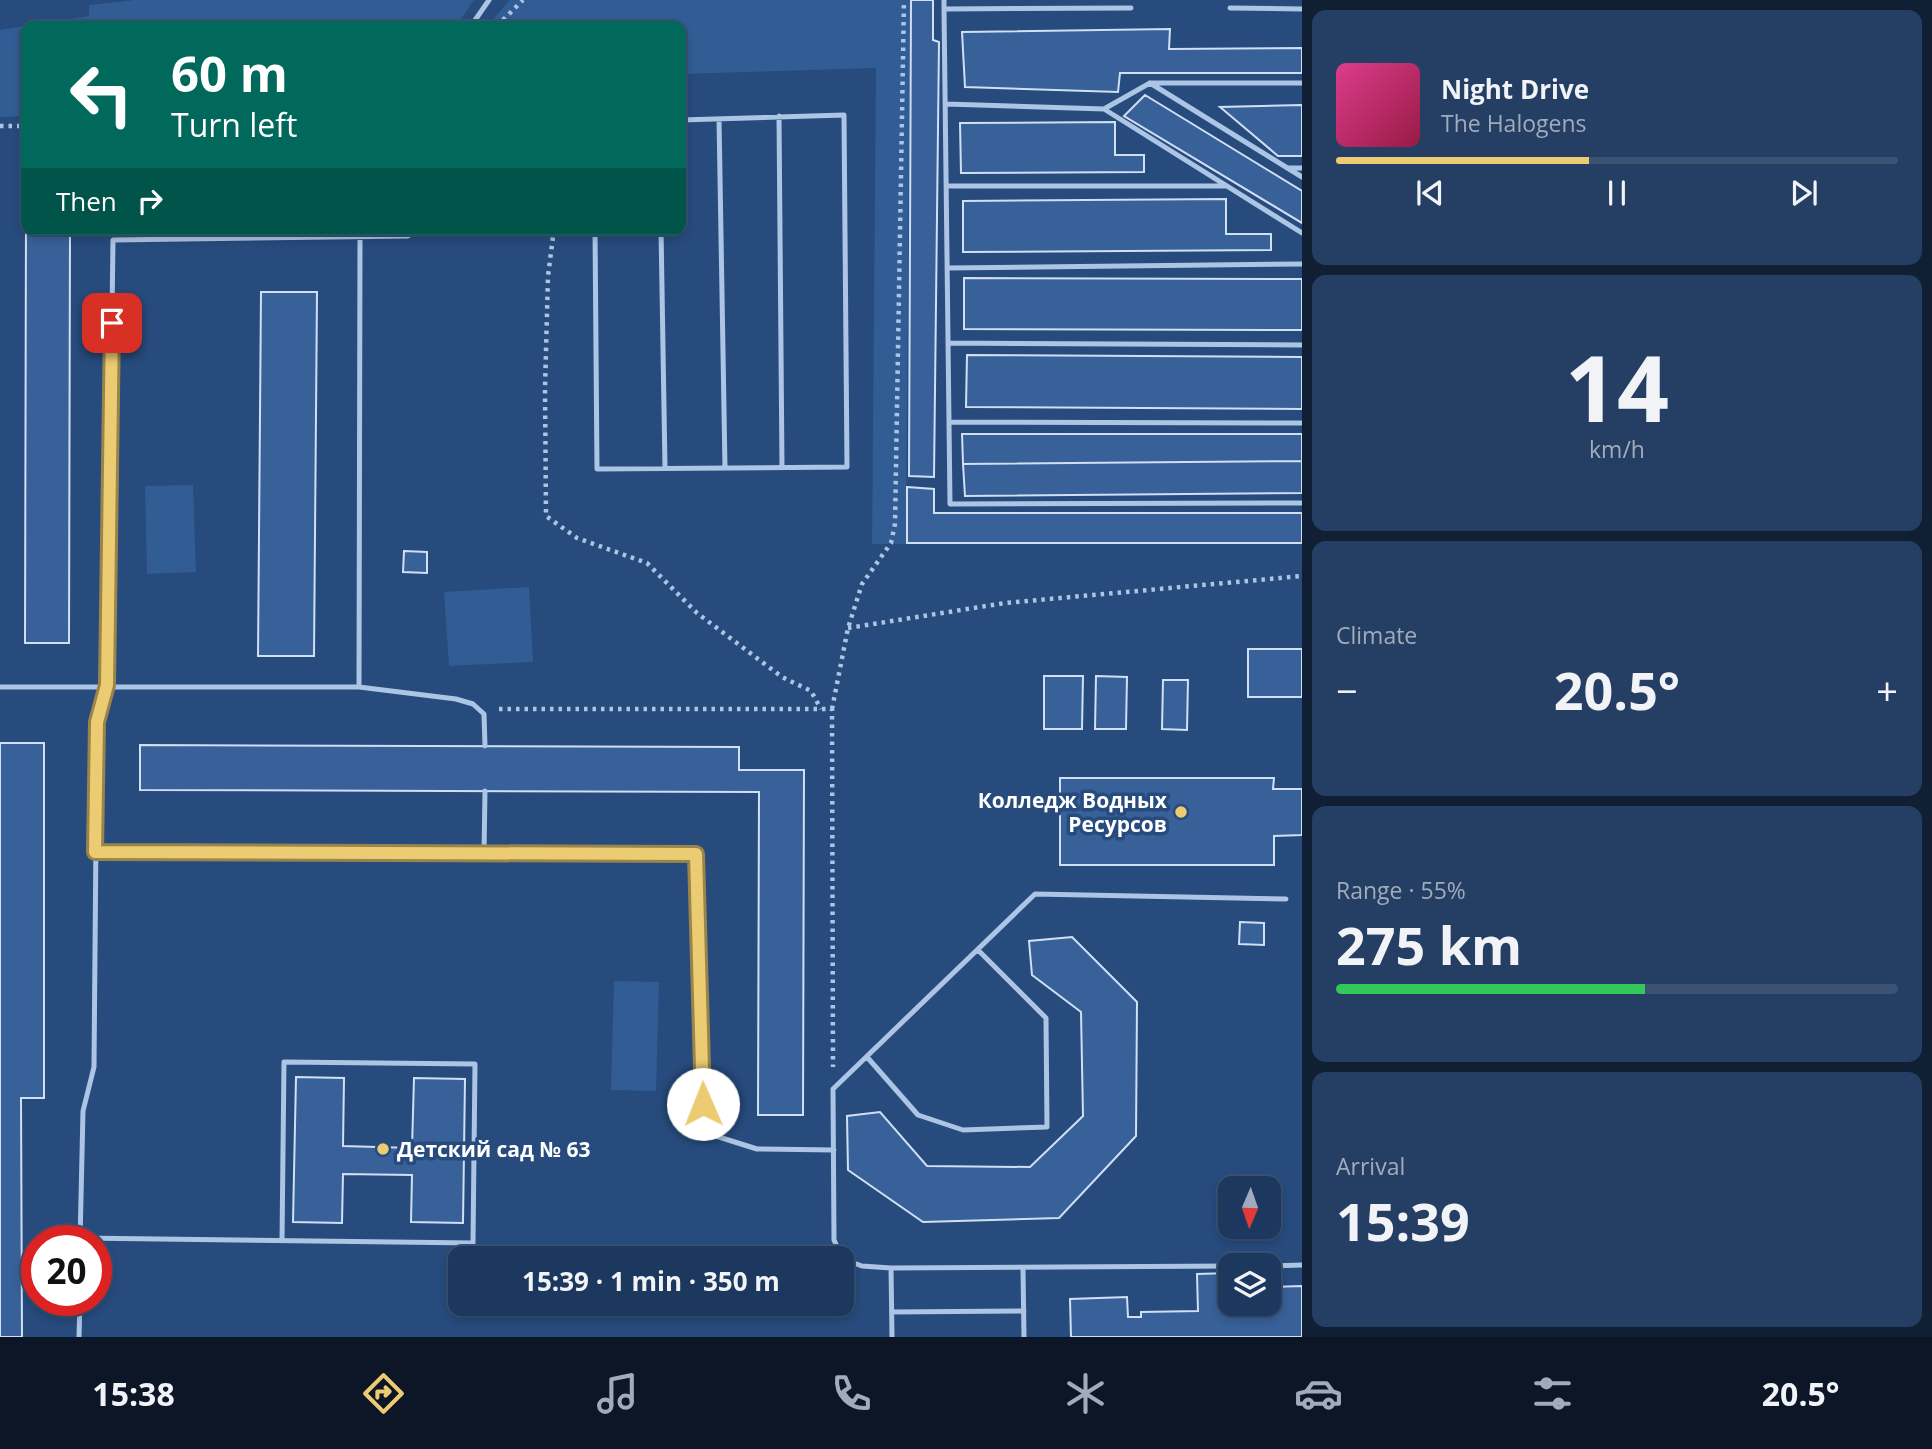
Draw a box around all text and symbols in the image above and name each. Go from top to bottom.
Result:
text: 60 m [171,40,288,106]
icon: left [56,49,147,140]
text: Night Drive [1441,71,1589,107]
text: Turn left [171,103,297,146]
text: The Halogens [1441,107,1587,139]
icon: previous [1411,174,1449,212]
icon: pause [1598,174,1636,212]
icon: next [1785,174,1823,212]
icon: right [131,182,169,220]
text: Then [56,183,117,219]
pin [82,293,142,353]
icon: arrive [93,304,131,342]
text: 14 [1565,325,1669,449]
text: km/h [1589,433,1645,465]
text: Climate [1336,619,1417,651]
text: 20.5° [1554,654,1680,725]
text: − [1336,664,1358,716]
text: + [1876,664,1898,716]
place label: Колледж Водных Ресурсов [978,786,1168,838]
marker: Колледж Водных Ресурсов [1173,804,1189,820]
text: Range · 55% [1336,874,1466,906]
text: 275 km [1336,909,1522,980]
position arrow [666,1067,740,1141]
place label: Детский сад № 63 [397,1135,591,1163]
marker: Детский сад № 63 [375,1141,391,1157]
text: Arrival [1336,1150,1405,1182]
north arrow [1218,1176,1281,1239]
map controls [1218,1176,1281,1316]
text: 15:39 [1336,1185,1470,1256]
speed limit sign: 20 [21,1225,112,1316]
button: layers [1218,1253,1281,1316]
text: 15:39 · 1 min · 350 m [522,1263,780,1299]
icon: directions [359,1369,408,1418]
icon: music [593,1369,642,1418]
icon: phone [827,1369,876,1418]
icon: climate [1061,1369,1110,1418]
icon: car [1294,1369,1343,1418]
icon: filters [1528,1369,1577,1418]
text: 15:38 [92,1372,175,1415]
text: 20.5° [1762,1372,1840,1415]

